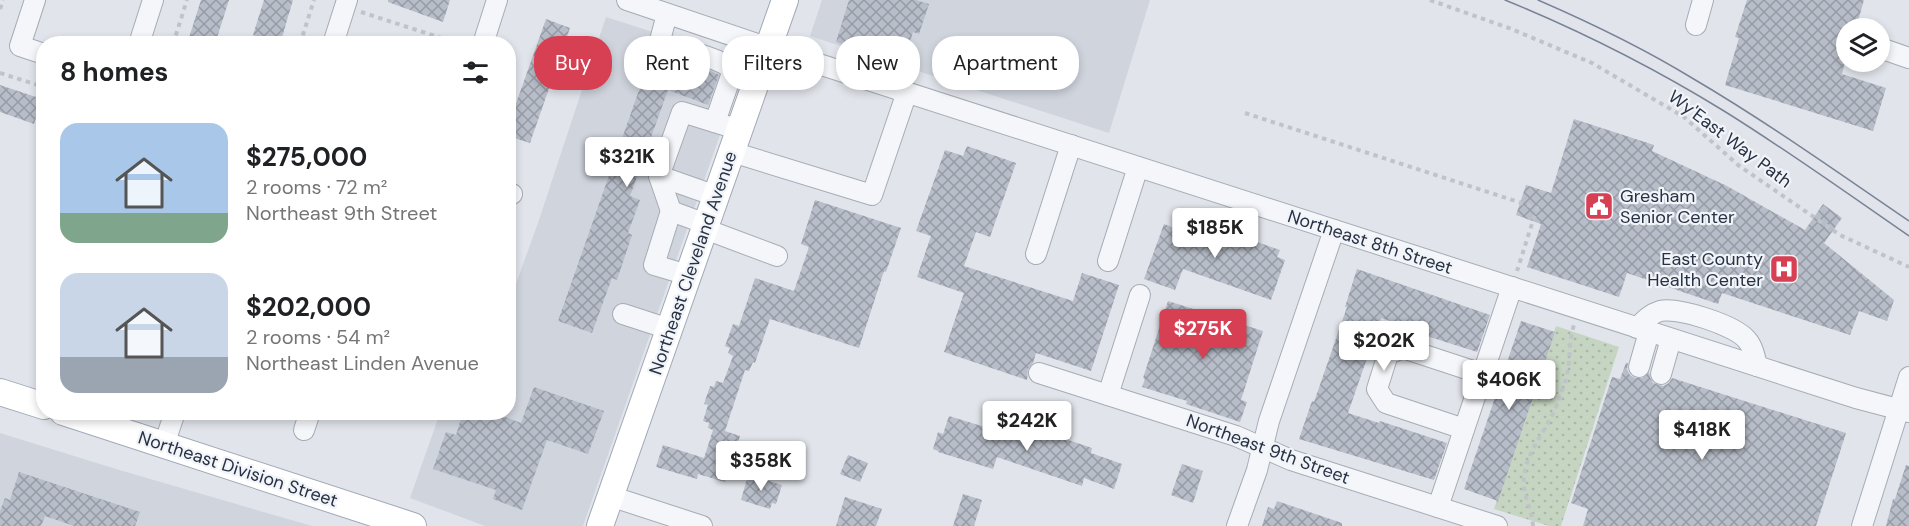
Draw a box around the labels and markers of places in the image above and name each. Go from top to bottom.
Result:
pin: $321K [585,137,669,188]
place label: Gresham Senior Center [1620,184,1735,229]
public building icon: Gresham Senior Center [1583,190,1615,222]
pin: $185K [1173,208,1257,259]
place label: East County Health Center [1647,247,1763,292]
hospital icon: East County Health Center [1768,253,1800,285]
pin: $275K [1161,309,1245,360]
pin: $202K [1342,321,1426,372]
pin: $406K [1467,360,1551,411]
pin: $242K [985,401,1069,452]
pin: $418K [1660,410,1744,461]
pin: $358K [719,441,803,492]

